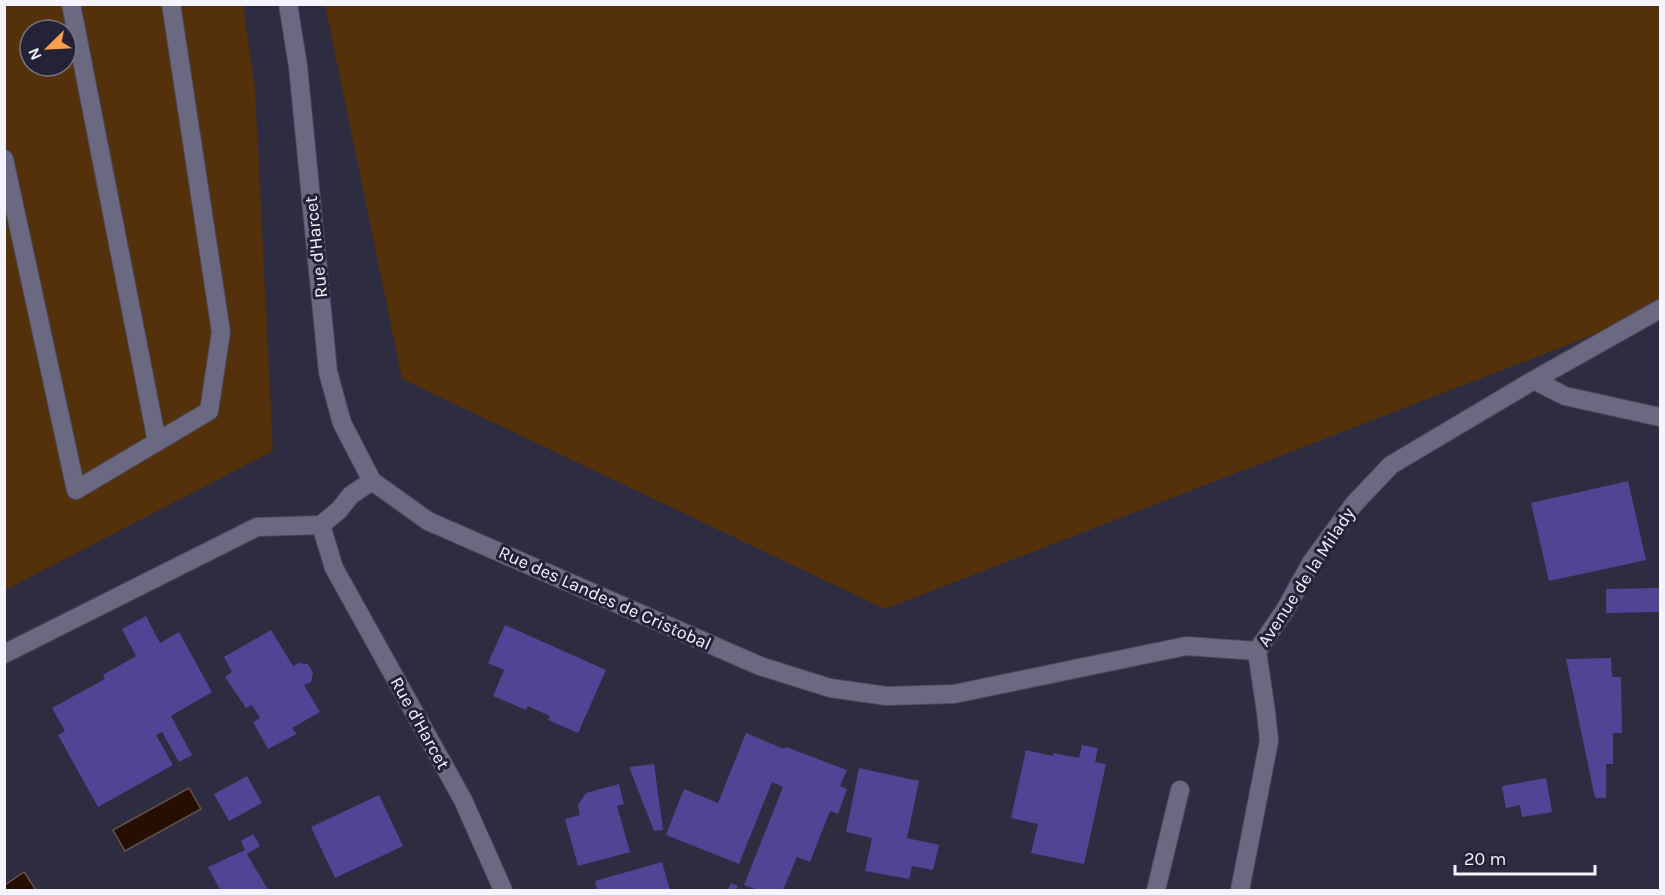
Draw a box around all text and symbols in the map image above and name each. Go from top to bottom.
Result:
north arrow [18,18,78,78]
text: N [24,45,46,63]
street label: Rue d'Harcet [300,195,332,299]
street label: Avenue de la Milady [1253,503,1360,651]
street label: Rue des Landes de Cristobal [495,541,715,655]
street label: Rue d'Harcet [386,673,455,773]
scale bar [1455,838,1594,876]
text: 20 m [1464,848,1506,870]

